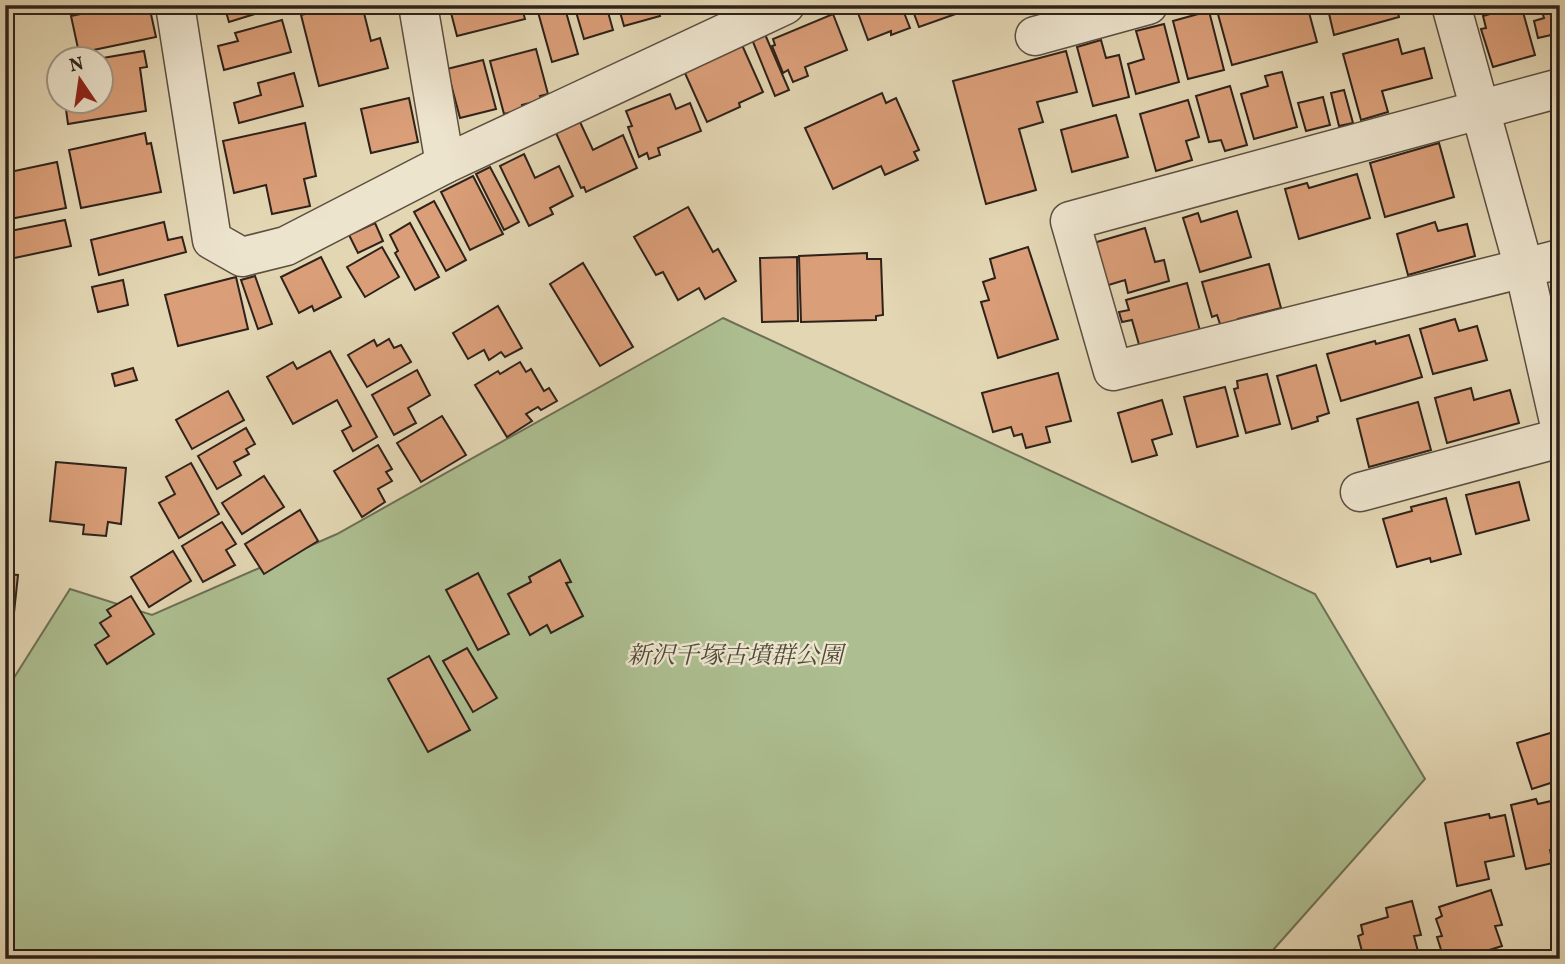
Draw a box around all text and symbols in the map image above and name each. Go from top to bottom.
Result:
north arrow [46,46,116,116]
text: N [67,51,86,80]
park label: 新沢千塚古墳群公園 [627,640,847,674]

